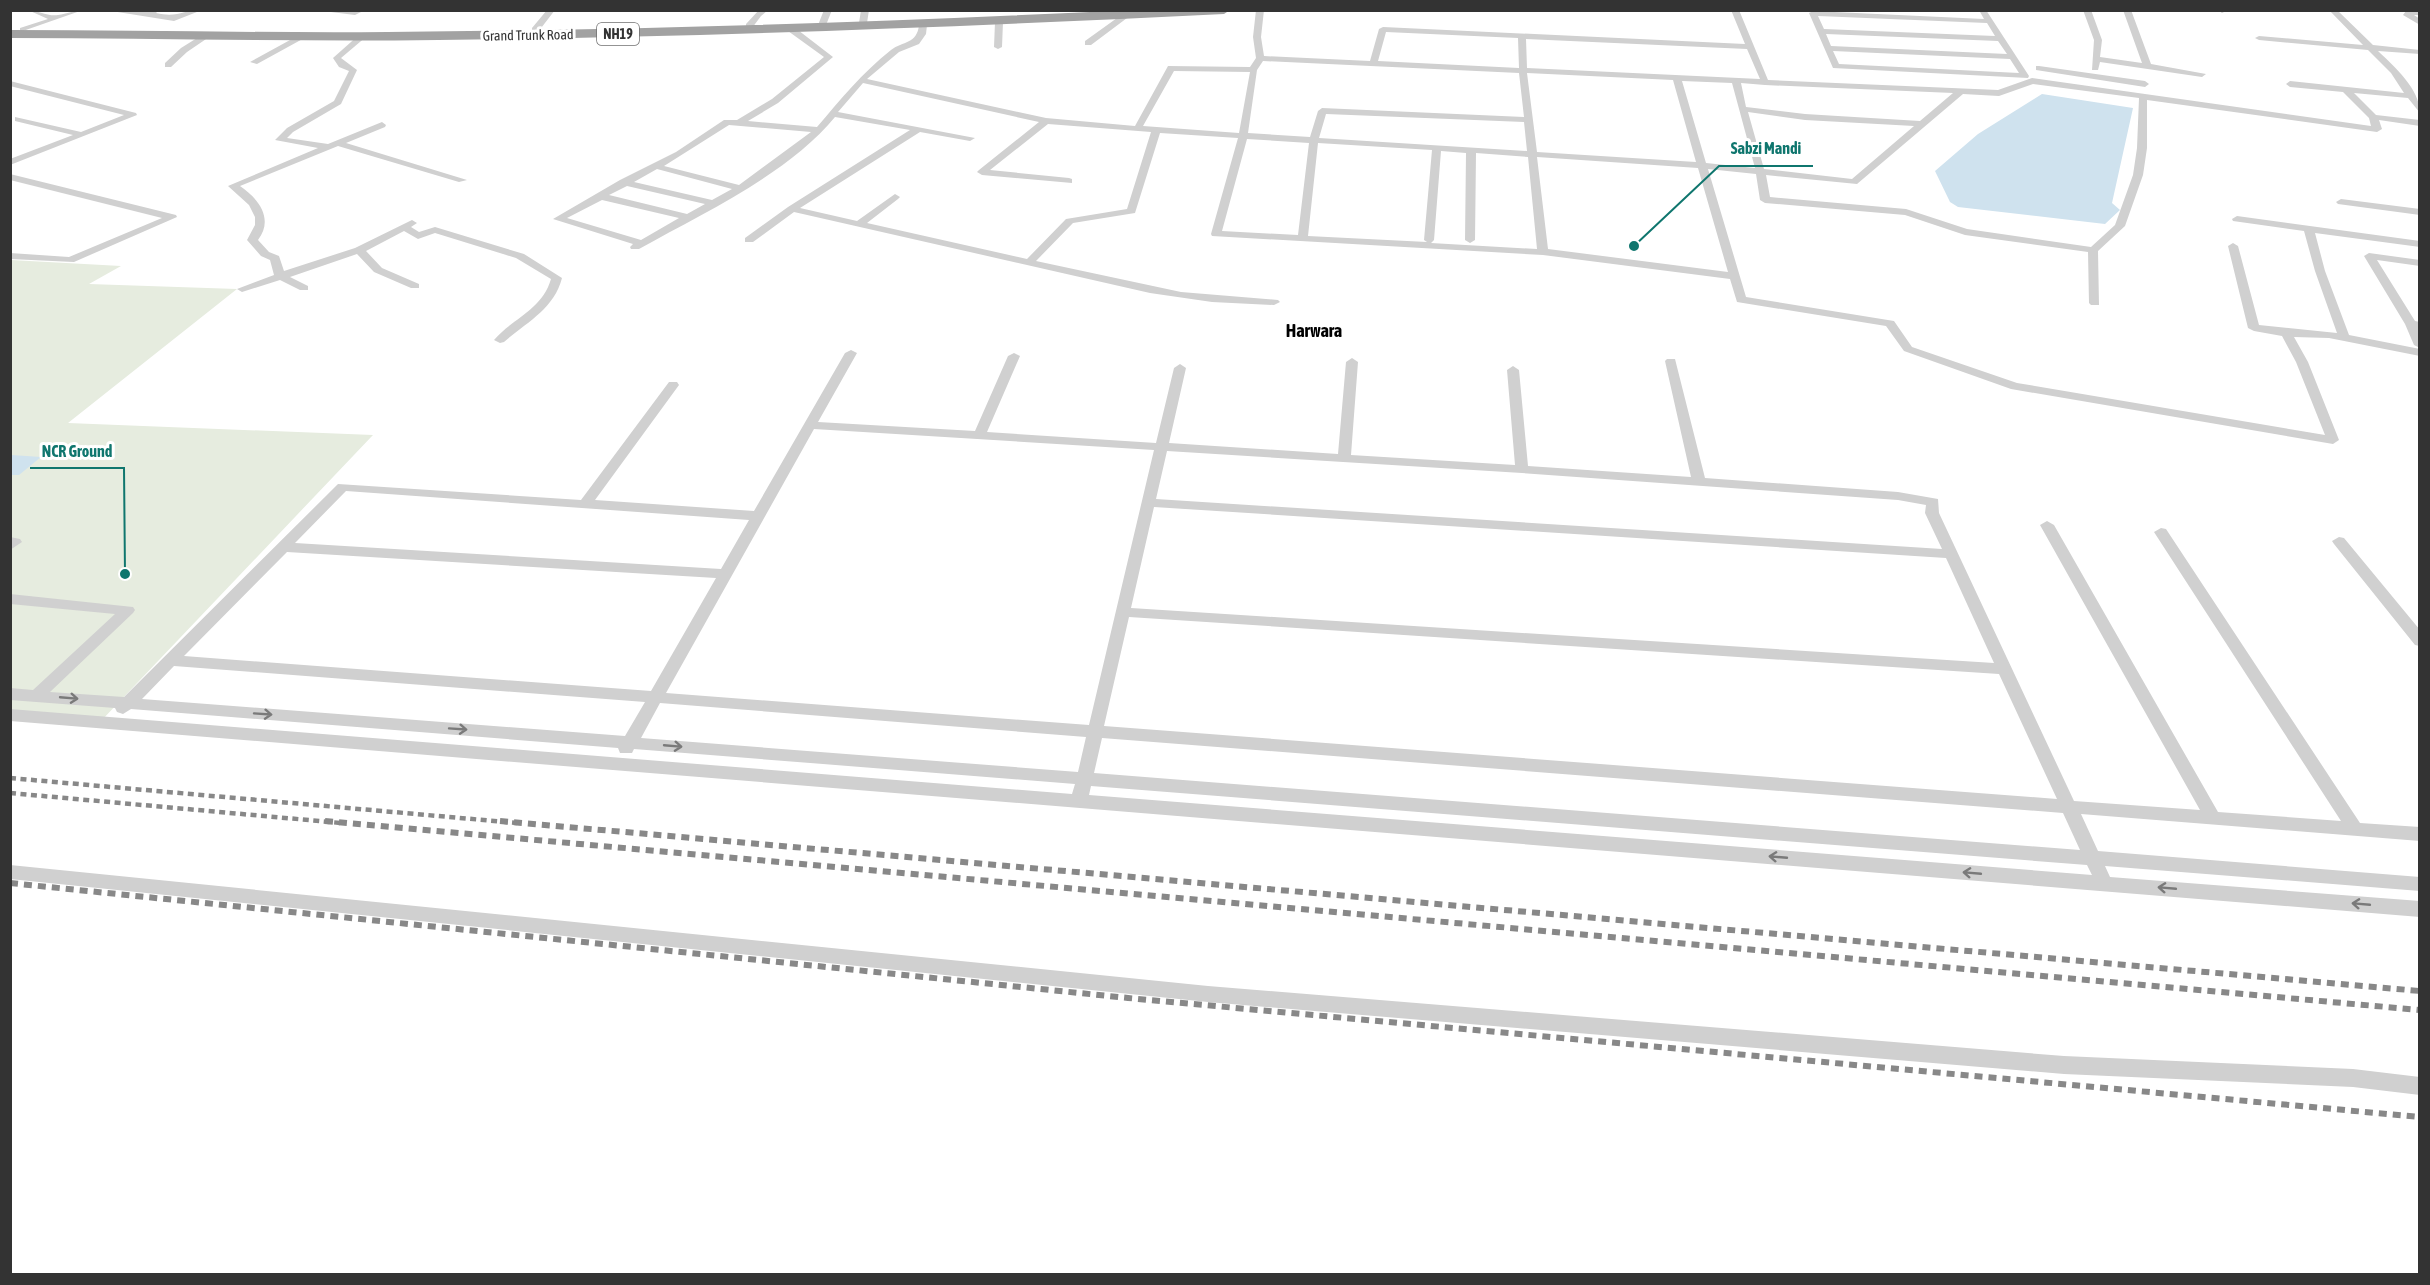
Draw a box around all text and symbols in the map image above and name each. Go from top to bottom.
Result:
road number: NH19 [597,23,639,45]
street label: Grand Trunk Road [482,26,574,44]
callout: Sabzi Mandi [1719,132,1813,166]
text: Sabzi Mandi [1731,139,1802,157]
district label: Harwara [1286,320,1342,341]
callout: NCR Ground [30,434,124,468]
text: NCR Ground [42,442,113,460]
one-way arrow [58,693,78,704]
one-way arrow [253,709,273,720]
one-way arrow [447,724,467,735]
one-way arrow [662,741,682,752]
one-way arrow [1769,851,1789,862]
one-way arrow [1963,867,1983,878]
one-way arrow [2157,883,2177,894]
one-way arrow [2352,898,2372,909]

